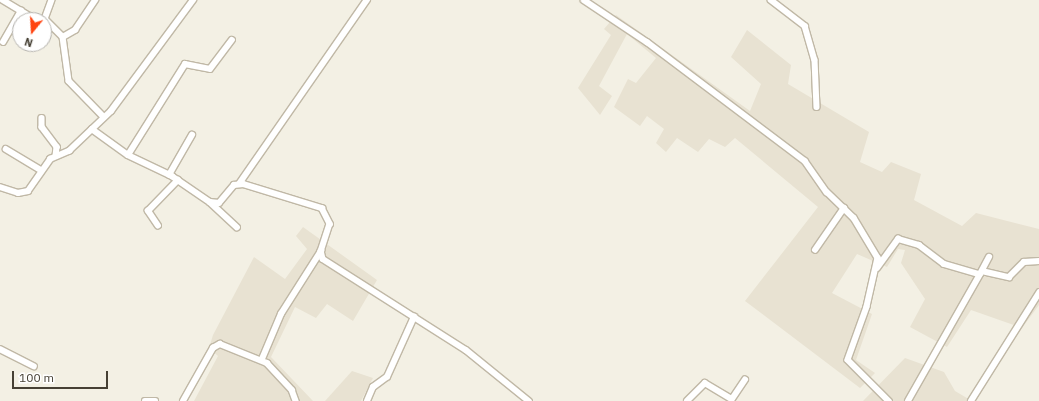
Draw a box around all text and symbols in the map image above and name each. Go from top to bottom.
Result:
north arrow [12,12,52,52]
text: N [23,35,35,50]
scale bar [14,363,110,389]
text: 100 m [19,370,54,385]

